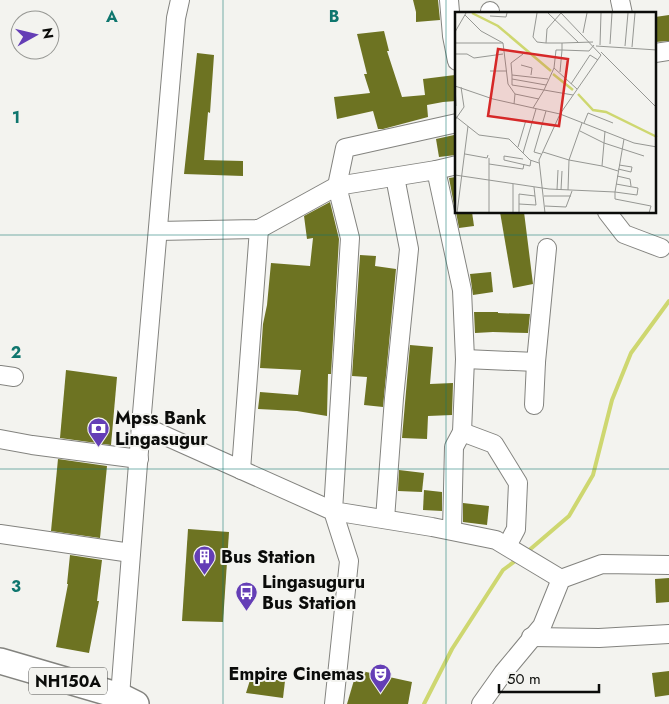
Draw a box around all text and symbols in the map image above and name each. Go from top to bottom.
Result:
text: A [105,5,118,28]
text: B [329,5,339,28]
north arrow [10,10,60,60]
inset map [455,12,656,214]
text: N [37,26,59,40]
text: 1 [12,106,20,129]
text: 2 [11,341,21,364]
place label: Mpss Bank Lingasugur [115,405,208,452]
bank icon: Mpss Bank Lingasugur [87,416,111,447]
place label: Bus Station [221,544,315,570]
building icon: Bus Station [193,545,217,576]
place label: Lingasuguru Bus Station [262,569,365,616]
text: 3 [11,575,21,598]
bus stop icon: Lingasuguru Bus Station [234,580,258,611]
place label: Empire Cinemas [229,661,364,687]
theatre icon: Empire Cinemas [368,662,392,693]
scale bar [499,662,599,694]
road number: NH150A [29,668,107,694]
text: 50 m [507,668,541,690]

